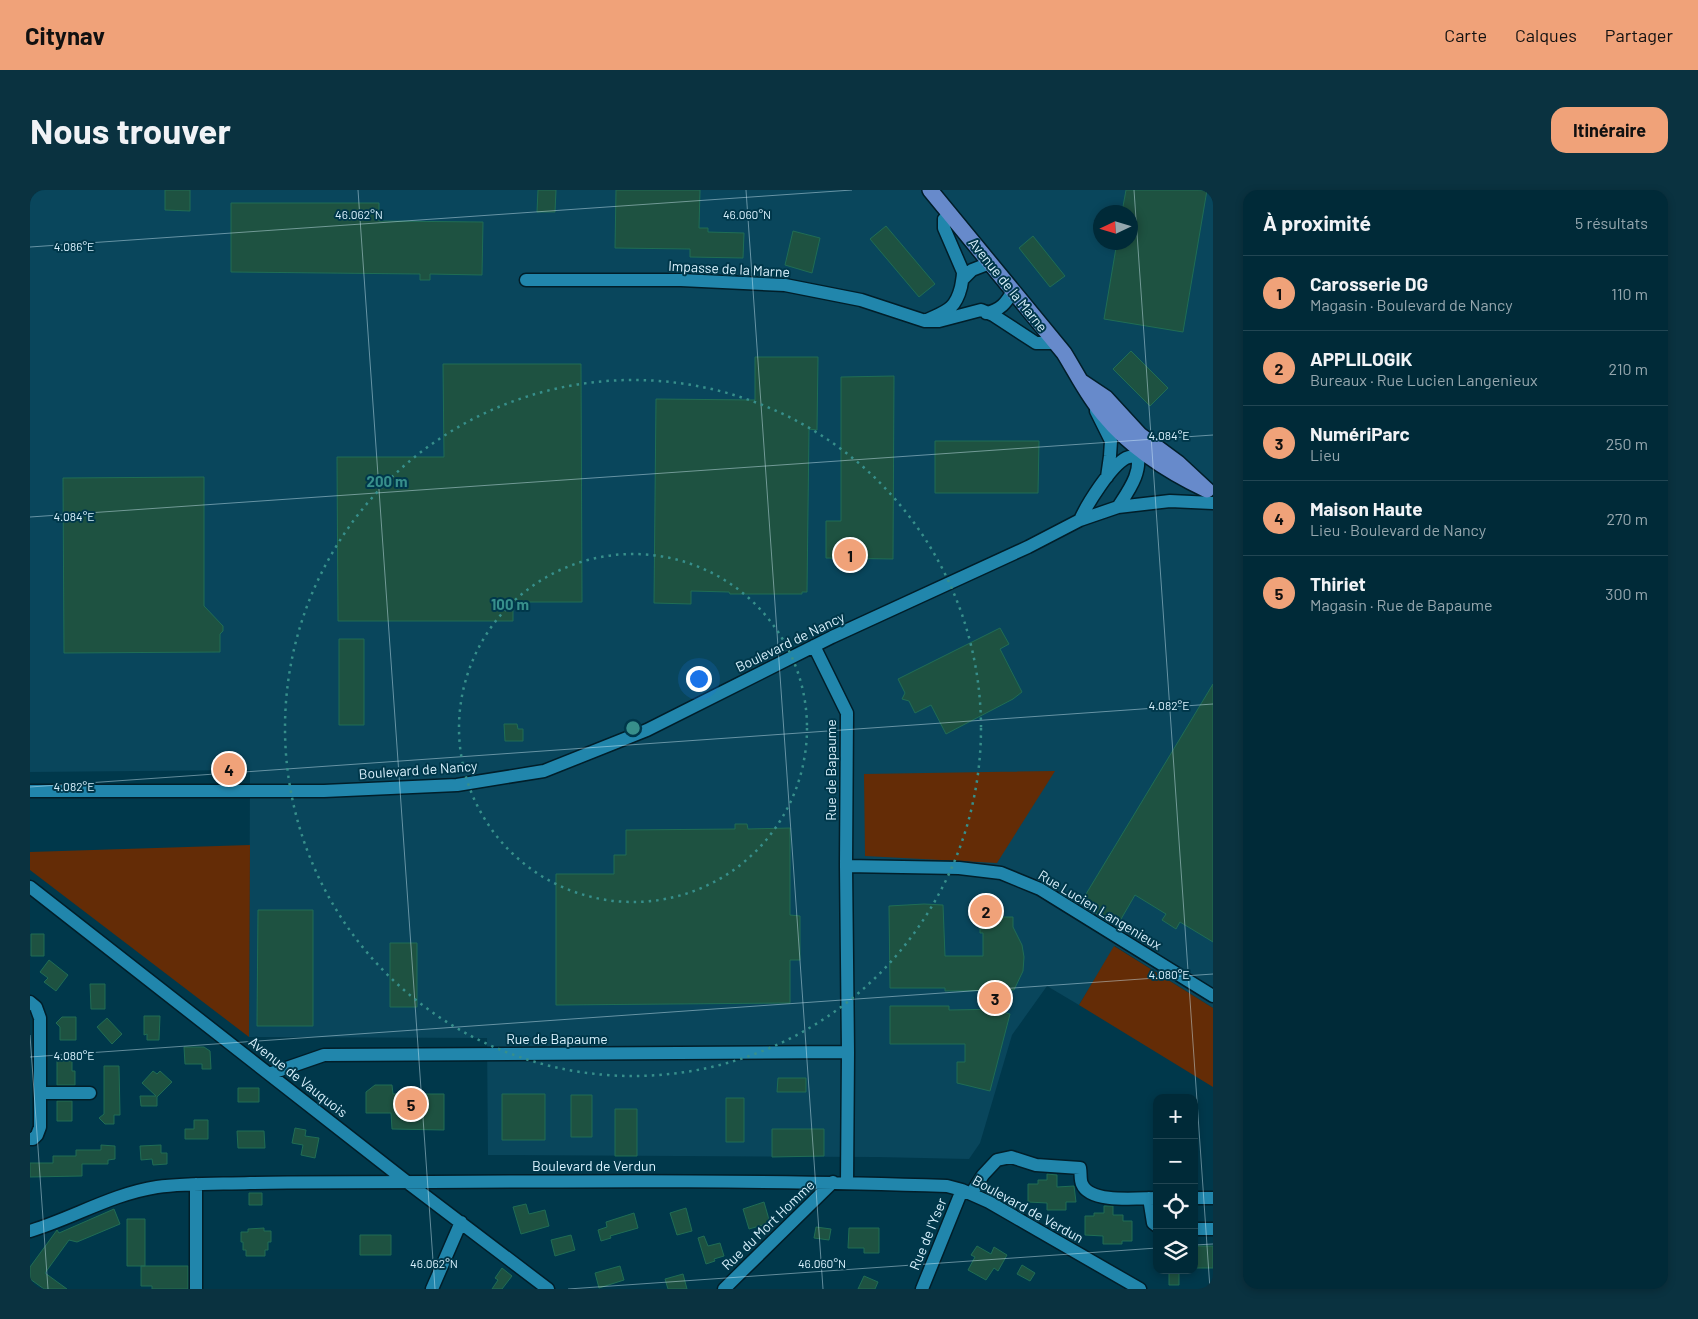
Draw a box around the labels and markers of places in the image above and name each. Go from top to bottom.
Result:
pin: 1 [834,536,866,574]
centre of rings [624,719,642,737]
pin: 4 [213,750,245,788]
pin: 2 [970,892,1002,930]
pin: 3 [979,979,1011,1017]
pin: 5 [395,1085,427,1123]

